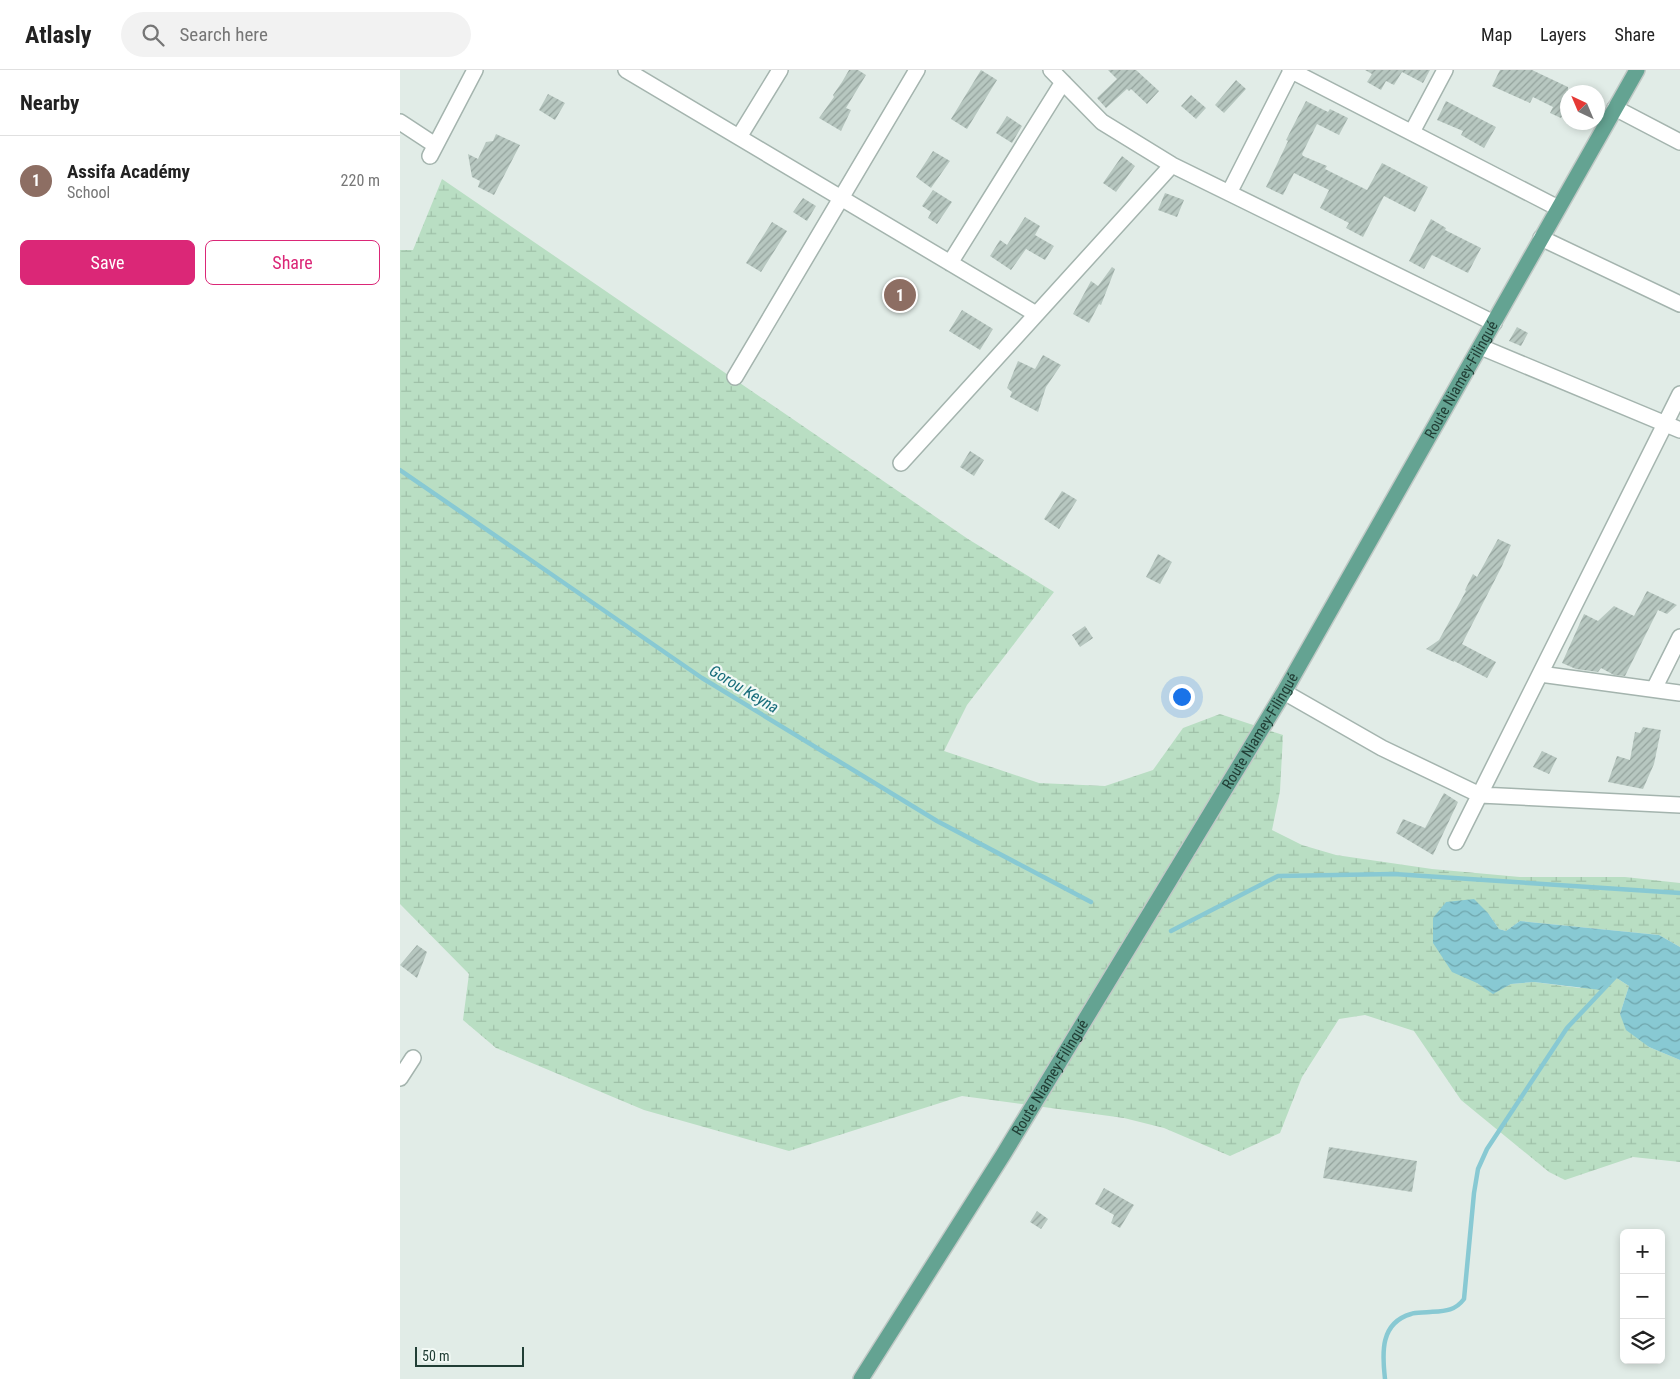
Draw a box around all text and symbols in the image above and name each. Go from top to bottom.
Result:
search box [121,12,471,57]
text: Atlasly [25,21,91,49]
icon: search [139,21,167,49]
text: Search here [179,23,268,46]
text: Map [1481,24,1512,45]
text: Layers [1540,24,1587,45]
text: Share [1615,24,1655,45]
north arrow [1560,85,1605,130]
text: Nearby [20,91,79,115]
text: Assifa Académy [67,160,190,183]
text: 1 [32,171,40,190]
text: 220 m [341,171,380,190]
text: School [67,183,110,202]
button: Save [20,240,195,285]
button: Share [205,240,380,285]
pin: 1 [884,276,916,314]
street label: Route Niamey-Filingué [1421,318,1502,442]
water label: Gorou Keyna [706,661,782,717]
street label: Route Niamey-Filingué [1218,670,1302,792]
your location [1169,684,1195,710]
street label: Route Niamey-Filingué [1008,1016,1092,1139]
map controls [1620,1229,1665,1364]
button: + [1620,1229,1665,1274]
button: − [1620,1274,1665,1319]
button: layers [1620,1319,1665,1364]
scale bar [415,1344,524,1367]
text: 50 m [422,1348,450,1364]

